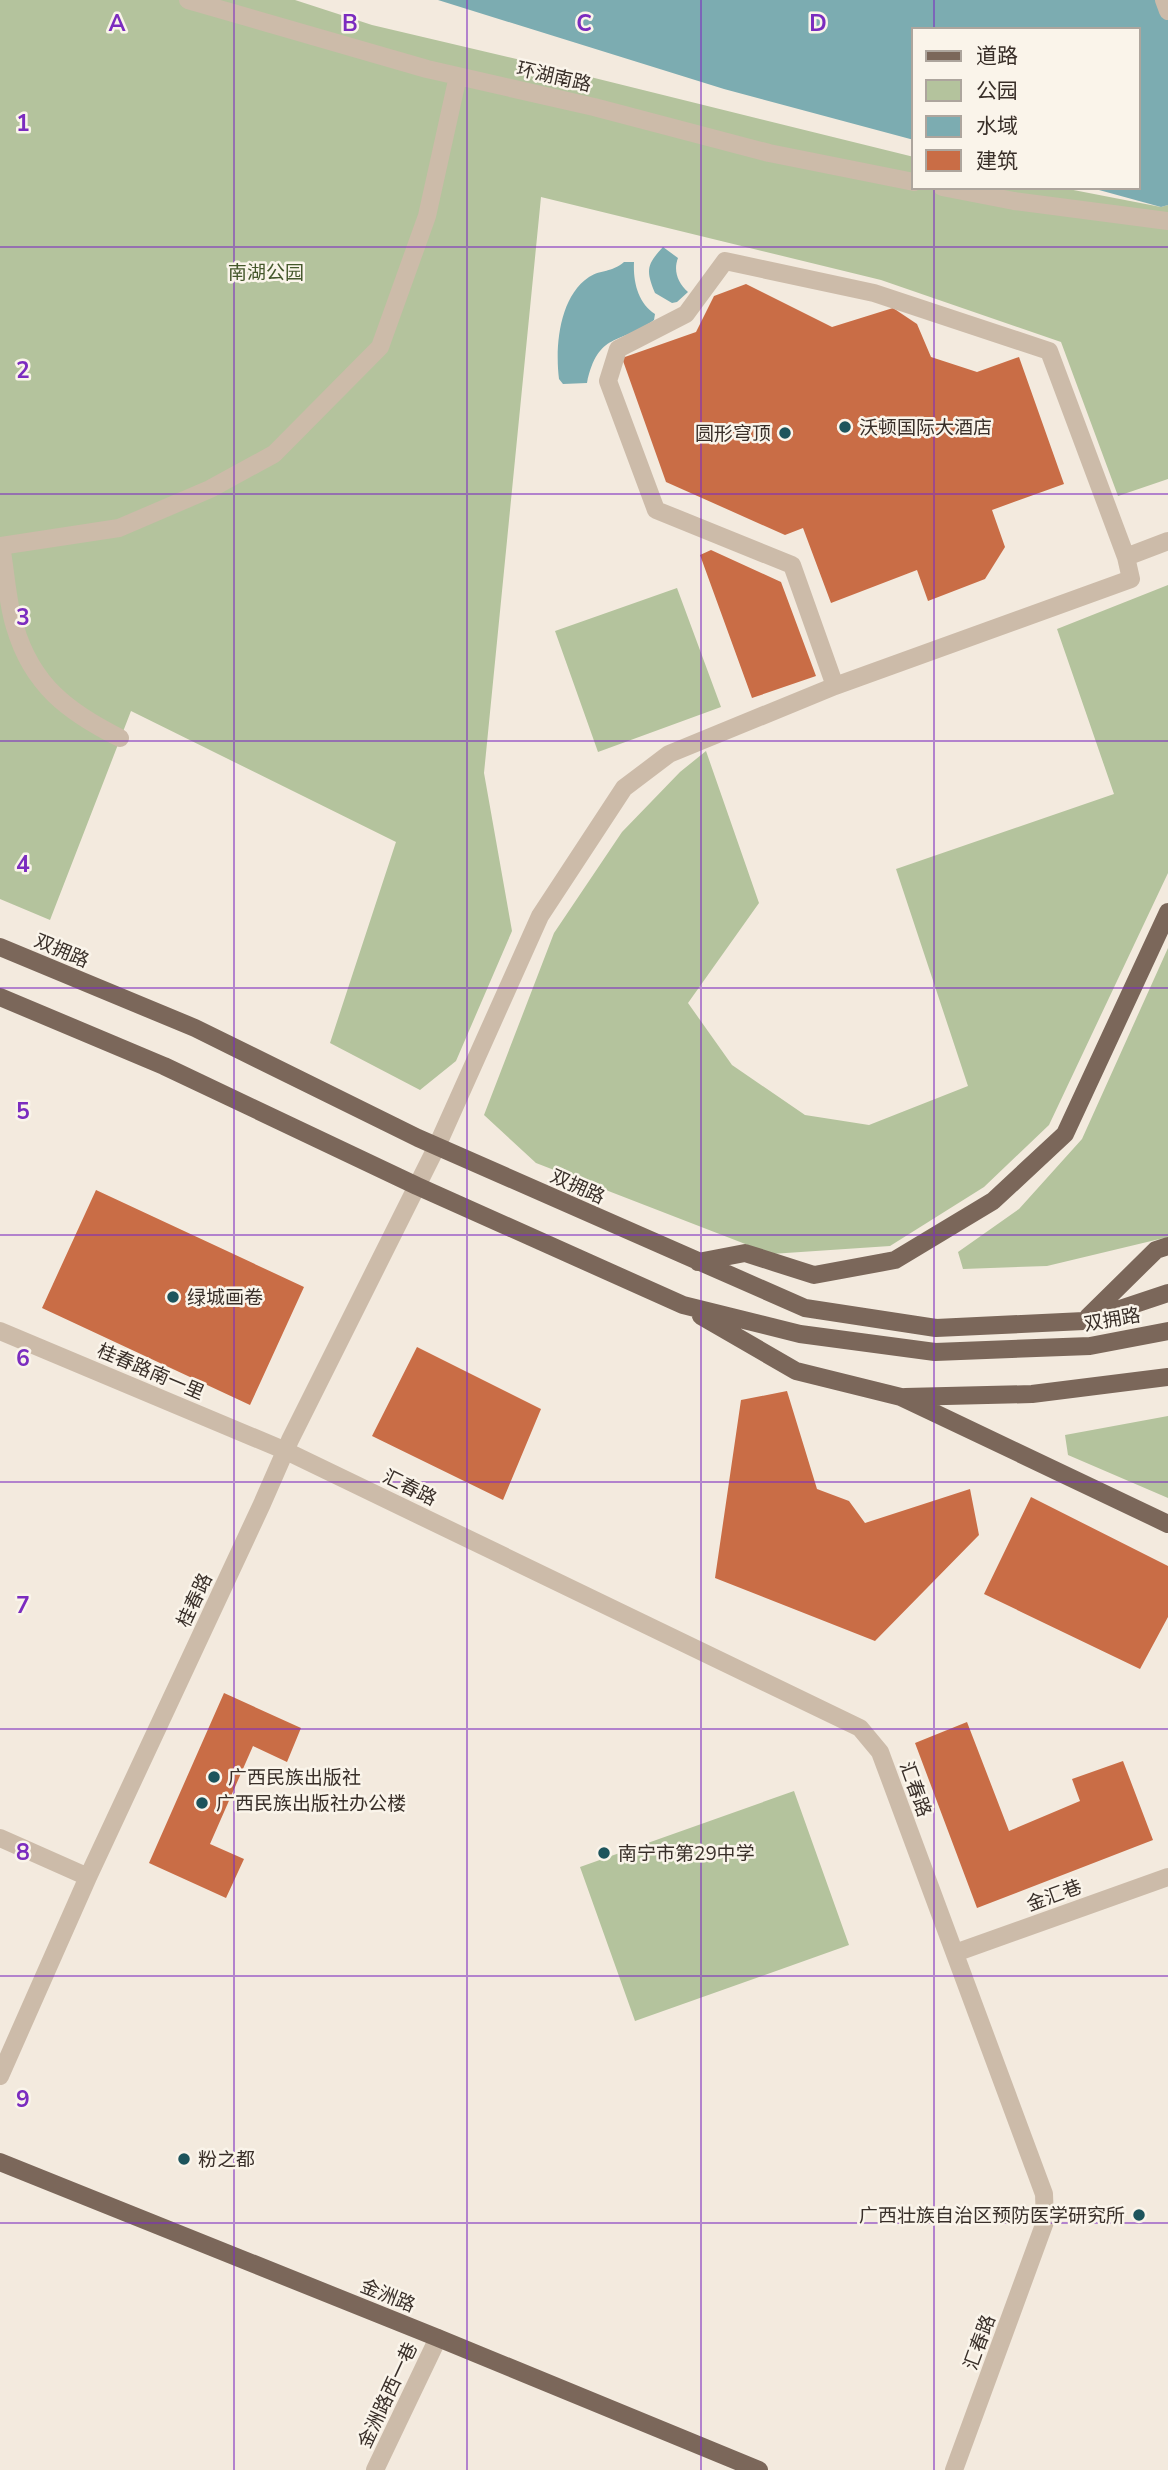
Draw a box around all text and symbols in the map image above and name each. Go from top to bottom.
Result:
text: A [108,8,126,39]
text: B [342,8,358,39]
text: C [576,8,592,39]
text: D [809,8,827,39]
legend [912,28,1140,189]
text: 道路 [976,42,1018,70]
street label: 环湖南路 [514,56,594,98]
text: 公园 [976,77,1018,105]
text: 1 [16,108,30,139]
text: 水域 [976,112,1018,140]
text: 建筑 [976,147,1018,175]
park label: 南湖公园 [228,260,304,286]
text: 2 [16,355,30,386]
place label: 沃顿国际大酒店 [859,415,992,441]
marker: 沃顿国际大酒店 [837,419,853,435]
place label: 圆形穹顶 [695,421,771,447]
marker: 圆形穹顶 [777,425,793,441]
text: 3 [16,602,30,633]
text: 4 [16,849,30,880]
street label: 双拥路 [30,928,93,974]
text: 5 [16,1096,30,1127]
street label: 双拥路 [546,1163,609,1210]
place label: 绿城画卷 [187,1285,263,1311]
marker: 绿城画卷 [165,1289,181,1305]
street label: 双拥路 [1082,1302,1143,1338]
street label: 桂春路南一里 [93,1338,208,1406]
text: 6 [16,1343,30,1374]
street label: 汇春路 [378,1464,441,1512]
street label: 桂春路 [171,1569,219,1632]
text: 7 [16,1590,30,1621]
street label: 汇春路 [893,1758,937,1821]
place label: 广西民族出版社 [228,1765,361,1791]
marker: 广西民族出版社 [206,1769,222,1785]
place label: 广西民族出版社办公楼 [216,1791,406,1817]
marker: 广西民族出版社办公楼 [194,1795,210,1811]
text: 8 [16,1837,30,1868]
place label: 南宁市第29中学 [618,1841,755,1867]
marker: 南宁市第29中学 [596,1845,612,1861]
street label: 金汇巷 [1023,1874,1086,1918]
text: 9 [16,2084,30,2115]
place label: 粉之都 [198,2147,255,2173]
marker: 粉之都 [176,2151,192,2167]
place label: 广西壮族自治区预防医学研究所 [859,2203,1125,2229]
marker: 广西壮族自治区预防医学研究所 [1131,2207,1147,2223]
street label: 金洲路 [356,2273,419,2319]
street label: 汇春路 [958,2311,1002,2374]
street label: 金洲路西一巷 [352,2338,424,2453]

